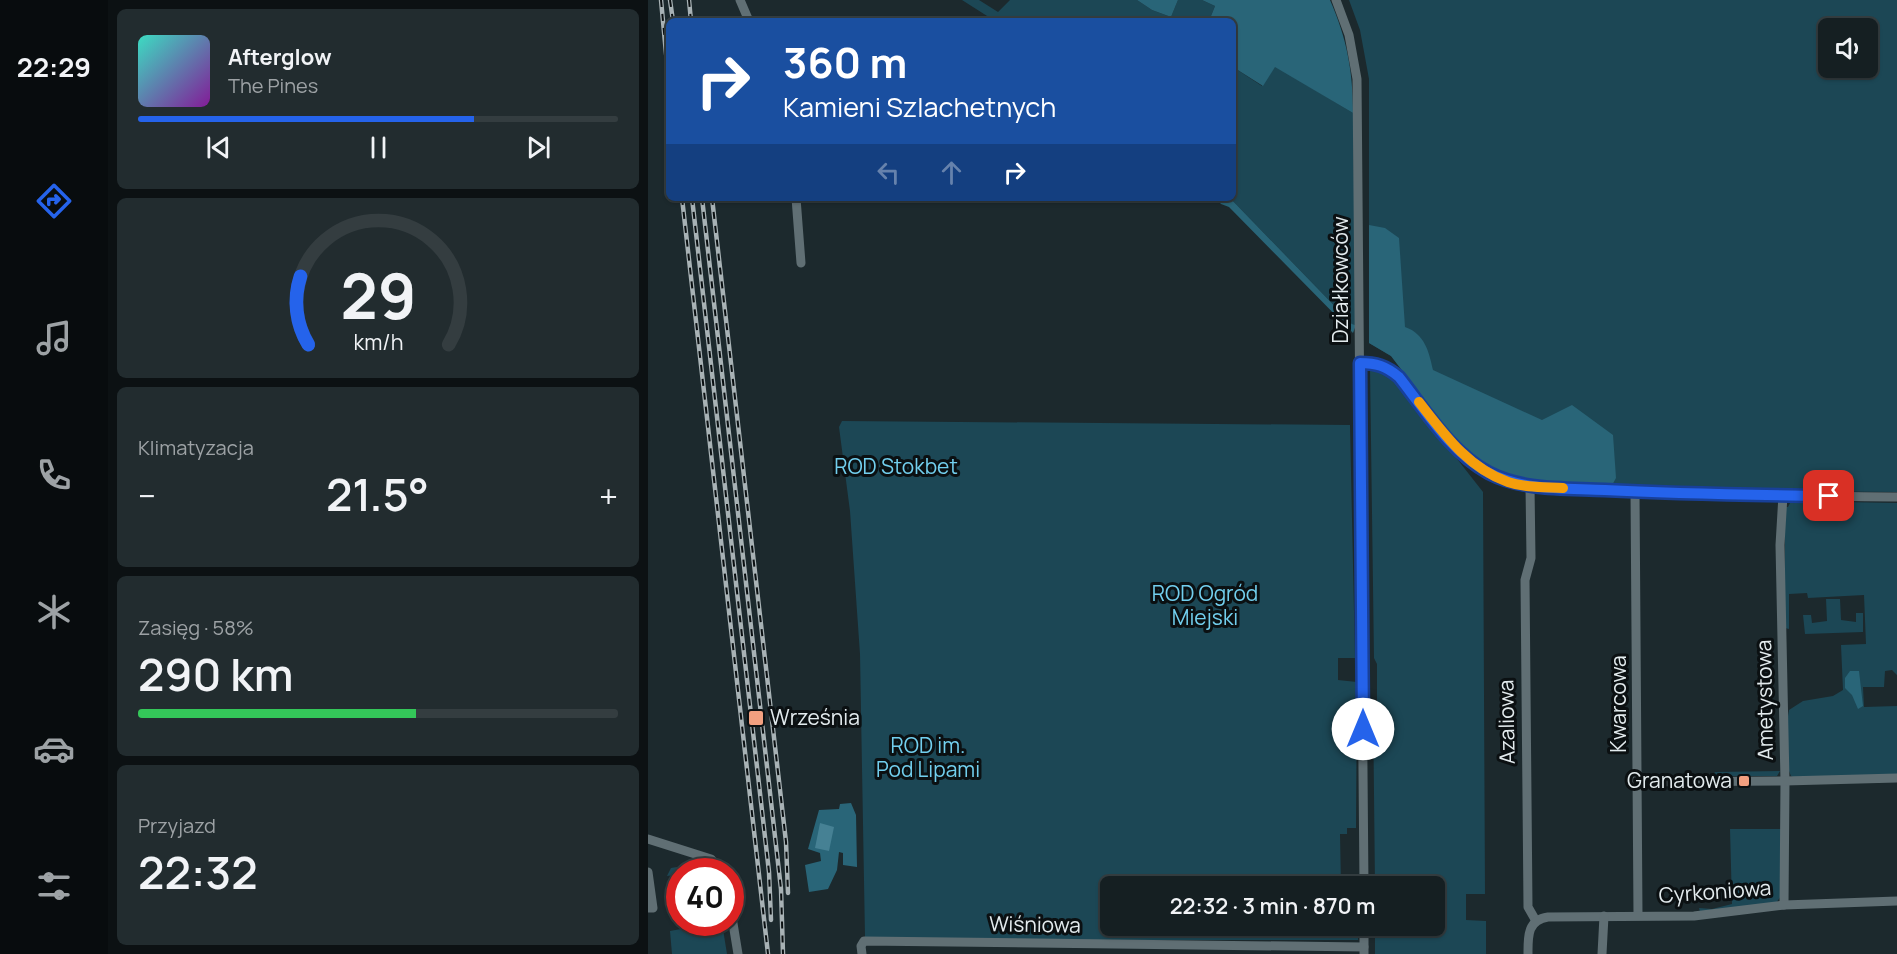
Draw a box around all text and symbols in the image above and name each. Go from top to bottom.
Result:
map controls [1818,18,1878,78]
button: sound [1818,18,1878,78]
text: 360 m [783,33,907,91]
text: Afterglow [228,42,332,72]
icon: right [684,42,762,120]
text: 22:29 [17,48,91,85]
text: The Pines [228,72,318,99]
text: Kamieni Szlachetnych [783,88,1056,125]
icon: previous [202,131,235,164]
icon: pause [362,131,395,164]
icon: next [522,131,555,164]
icon: left [872,156,905,189]
icon: ahead [935,156,968,189]
icon: right [998,156,1031,189]
icon: directions [33,180,75,222]
street label: Działkowców [1326,216,1354,344]
text: 29 [340,252,416,338]
icon: music [33,317,75,359]
text: km/h [353,327,403,356]
text: Klimatyzacja [138,434,254,461]
park label: ROD Stokbet [834,452,958,480]
icon: phone [33,454,75,496]
text: 21.5° [326,463,429,525]
pin [1803,470,1854,521]
text: − [138,473,156,518]
text: + [599,473,618,518]
icon: arrive [1812,479,1845,512]
park label: ROD Ogród Miejski [1152,579,1258,631]
icon: climate [33,591,75,633]
text: Zasięg · 58% [138,614,254,641]
street label: Ametystowa [1749,639,1779,761]
text: 290 km [138,643,294,705]
street label: Kwarcowa [1604,655,1632,753]
street label: Azaliowa [1491,680,1521,764]
position arrow [1331,697,1395,761]
place label: Września [770,703,860,731]
marker: Września [747,709,765,727]
icon: car [33,728,75,770]
park label: ROD im. Pod Lipami [876,731,980,783]
place label: Granatowa [1627,766,1732,794]
marker: Granatowa [1737,774,1751,788]
text: Przyjazd [138,812,216,839]
text: 22:32 [138,841,258,903]
speed limit sign: 40 [666,858,744,936]
icon: filters [33,865,75,907]
street label: Cyrkoniowa [1658,873,1772,909]
text: 22:32 · 3 min · 870 m [1170,891,1375,921]
street label: Wiśniowa [989,909,1081,939]

